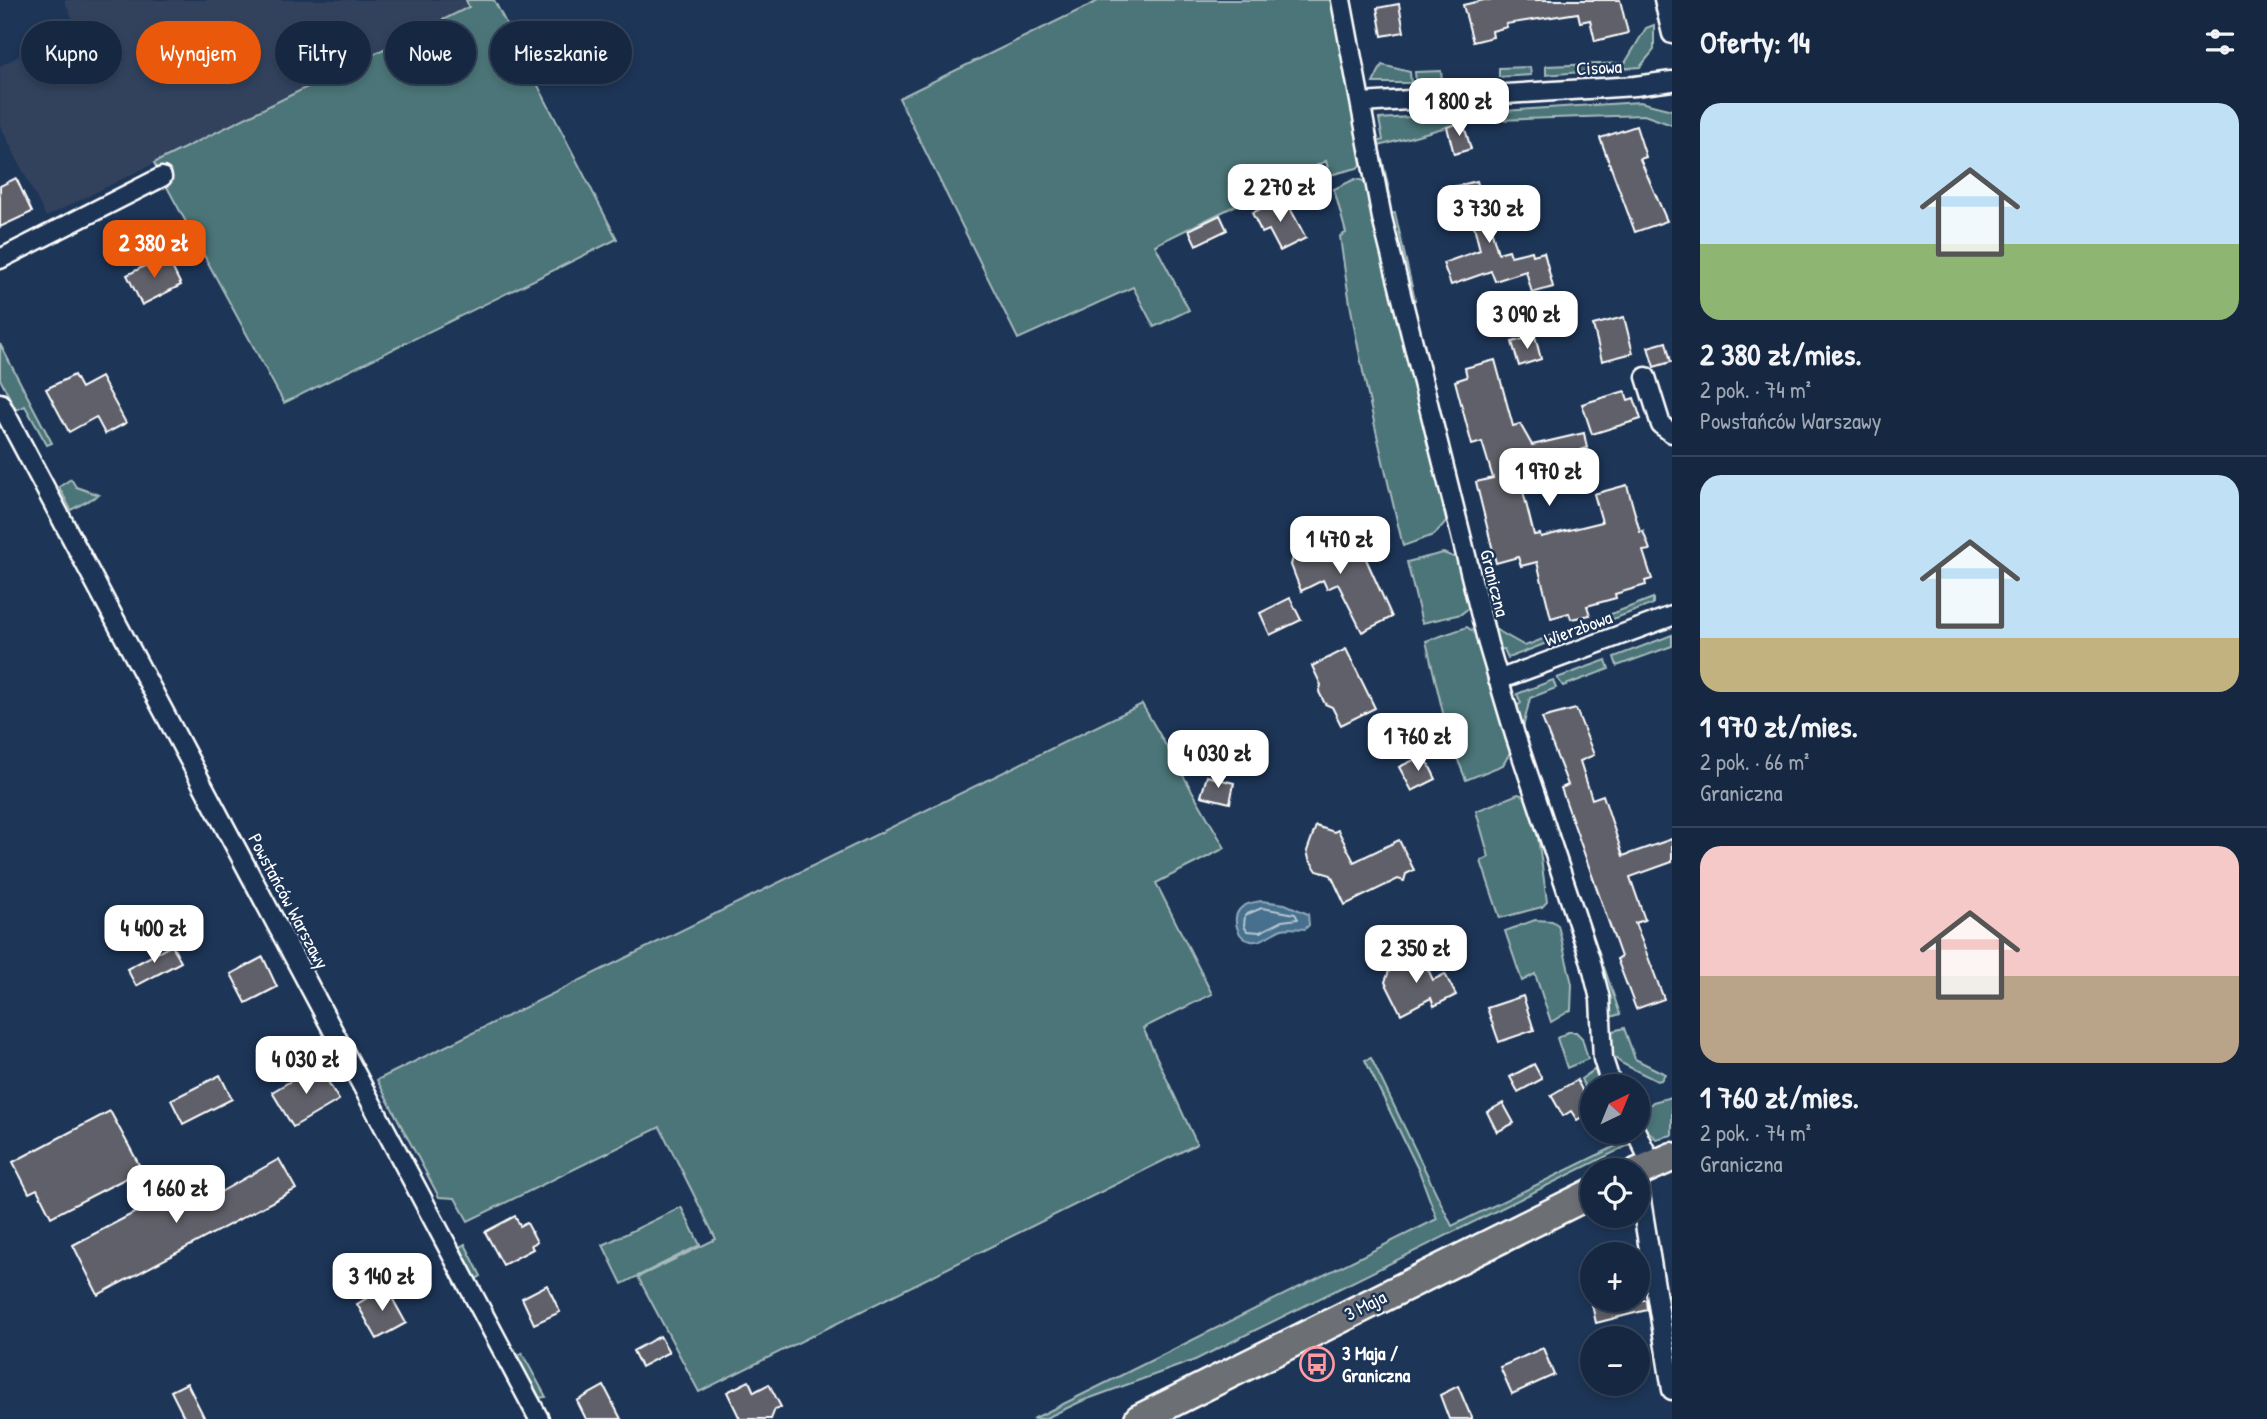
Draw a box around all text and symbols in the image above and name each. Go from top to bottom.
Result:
chip: Kupno [21,21,122,84]
chip: Wynajem [136,21,261,84]
chip: Filtry [275,21,371,84]
chip: Nowe [385,21,476,84]
chip: Mieszkanie [490,21,632,84]
text: Oferty: 14 [1700,22,1810,62]
icon: filters [2201,23,2239,61]
street label: Cisowa [1575,53,1623,81]
pin: 1 800 zł [1387,78,1531,138]
text: 1 800 zł [1425,85,1493,116]
icon: home [1907,149,2033,275]
pin: 2 270 zł [1208,164,1352,224]
text: 2 270 zł [1244,171,1316,202]
pin: 3 730 zł [1417,186,1561,245]
text: 3 730 zł [1453,192,1525,223]
pin: 2 380 zł [82,220,226,280]
text: 2 380 zł [119,227,189,258]
pin: 3 090 zł [1455,292,1599,351]
text: 3 090 zł [1493,298,1561,329]
text: 2 380 zł/mies. [1700,334,1862,374]
text: 2 pok. · 74 m² [1700,374,1811,405]
text: Powstańców Warszawy [1700,405,1881,436]
pin: 1 970 zł [1477,448,1621,508]
text: 1 970 zł [1515,455,1583,486]
pin: 1 470 zł [1268,516,1412,576]
icon: home [1907,521,2033,647]
text: 1 470 zł [1306,523,1374,554]
street label: Graniczna [1474,547,1516,620]
street label: Wierzbowa [1540,604,1616,652]
text: 1 970 zł/mies. [1700,706,1858,746]
pin: 1 760 zł [1346,714,1490,773]
text: 1 760 zł [1384,720,1452,751]
pin: 4 030 zł [1146,730,1290,790]
text: 4 030 zł [1184,737,1252,768]
text: 2 pok. · 66 m² [1700,746,1809,777]
text: Graniczna [1700,777,1783,808]
street label: Powstańców Warszawy [242,829,336,973]
icon: home [1907,892,2033,1018]
pin: 4 400 zł [82,906,226,965]
text: 4 400 zł [120,912,188,943]
pin: 2 350 zł [1344,926,1488,985]
text: 2 350 zł [1381,932,1451,963]
pin: 4 030 zł [234,1036,378,1096]
text: 4 030 zł [272,1043,340,1074]
north arrow [1580,1074,1650,1144]
map controls [1580,1074,1650,1396]
text: 1 760 zł/mies. [1700,1077,1859,1117]
text: 2 pok. · 74 m² [1700,1117,1811,1148]
text: Graniczna [1700,1148,1783,1179]
button: locate [1580,1158,1650,1228]
pin: 1 660 zł [104,1166,248,1225]
text: 1 660 zł [143,1172,209,1203]
button: + [1580,1242,1650,1312]
pin: 3 140 zł [310,1254,454,1313]
text: 3 140 zł [349,1260,415,1291]
street label: 3 Maja [1340,1283,1391,1326]
button: − [1580,1326,1650,1396]
place label: 3 Maja / Graniczna [1342,1340,1411,1388]
bus stop icon: 3 Maja / Graniczna [1298,1345,1336,1383]

